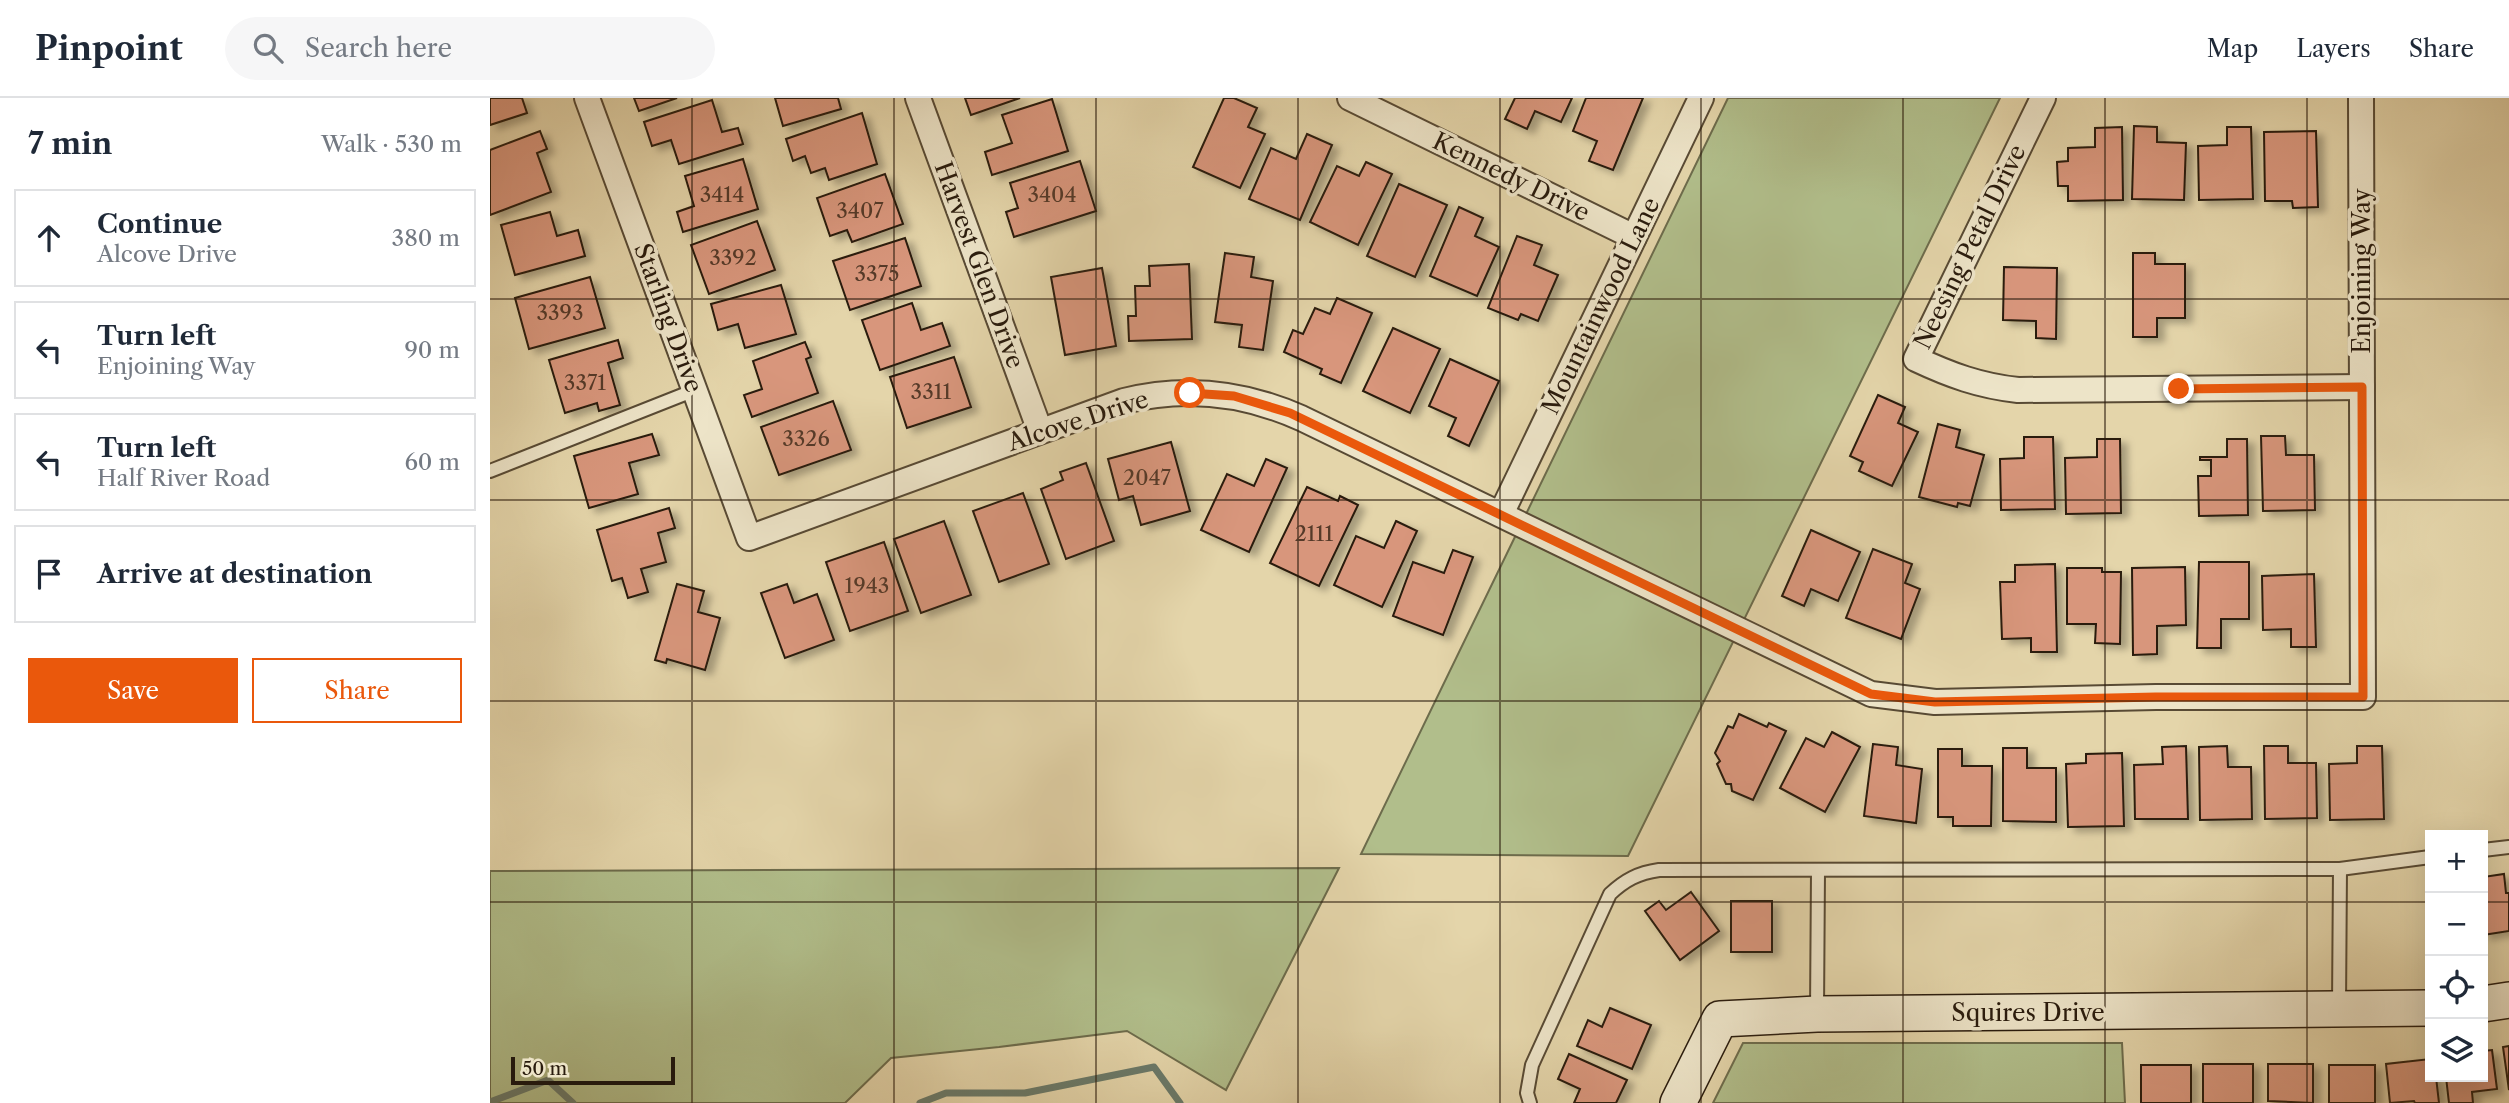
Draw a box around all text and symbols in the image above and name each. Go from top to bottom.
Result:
search box [225,17,715,80]
text: Pinpoint [35,28,183,69]
icon: search [249,29,287,67]
text: Search here [305,32,452,64]
text: Map [2207,34,2258,63]
text: Layers [2296,34,2371,63]
text: Share [2409,34,2474,63]
text: 7 min [28,125,112,162]
street label: Kennedy Drive [1428,126,1594,227]
text: Walk · 530 m [321,130,462,158]
street label: Neesing Petal Drive [1907,140,2032,354]
street label: Harvest Glen Drive [929,158,1030,372]
house number: 3414 [700,182,744,207]
house number: 3404 [1027,182,1077,207]
street label: Enjoining Way [2347,188,2376,354]
street label: Mountainwood Lane [1535,193,1666,419]
house number: 3407 [836,198,884,223]
text: Continue [97,208,222,240]
icon: ahead [30,219,68,257]
text: 380 m [392,224,460,252]
street label: Starling Drive [628,239,709,396]
text: Alcove Drive [97,240,237,268]
house number: 3392 [709,245,757,270]
house number: 3375 [855,261,899,286]
house number: 3393 [537,300,584,325]
text: Turn left [97,320,216,352]
icon: left [30,331,68,369]
text: 90 m [404,336,460,364]
text: Enjoining Way [97,352,256,380]
house number: 3371 [564,370,606,395]
route end [2163,373,2194,404]
route start [1174,377,1205,408]
house number: 3311 [911,379,952,404]
street label: Alcove Drive [1003,384,1152,457]
house number: 3326 [782,426,830,451]
text: Turn left [97,432,216,464]
icon: left [30,443,68,481]
text: 60 m [404,448,460,476]
text: Half River Road [97,464,270,492]
house number: 2047 [1123,465,1172,490]
house number: 2111 [1295,521,1333,546]
icon: arrive [30,555,68,593]
text: Arrive at destination [97,558,372,590]
house number: 1943 [845,573,889,598]
button: Save [28,658,238,723]
button: Share [252,658,462,723]
map controls [2425,830,2488,1082]
button: + [2425,830,2488,893]
button: − [2425,893,2488,956]
button: locate [2425,956,2488,1019]
street label: Squires Drive [1951,998,2105,1027]
button: layers [2425,1019,2488,1082]
scale bar [511,1054,676,1086]
text: 50 m [522,1057,567,1080]

